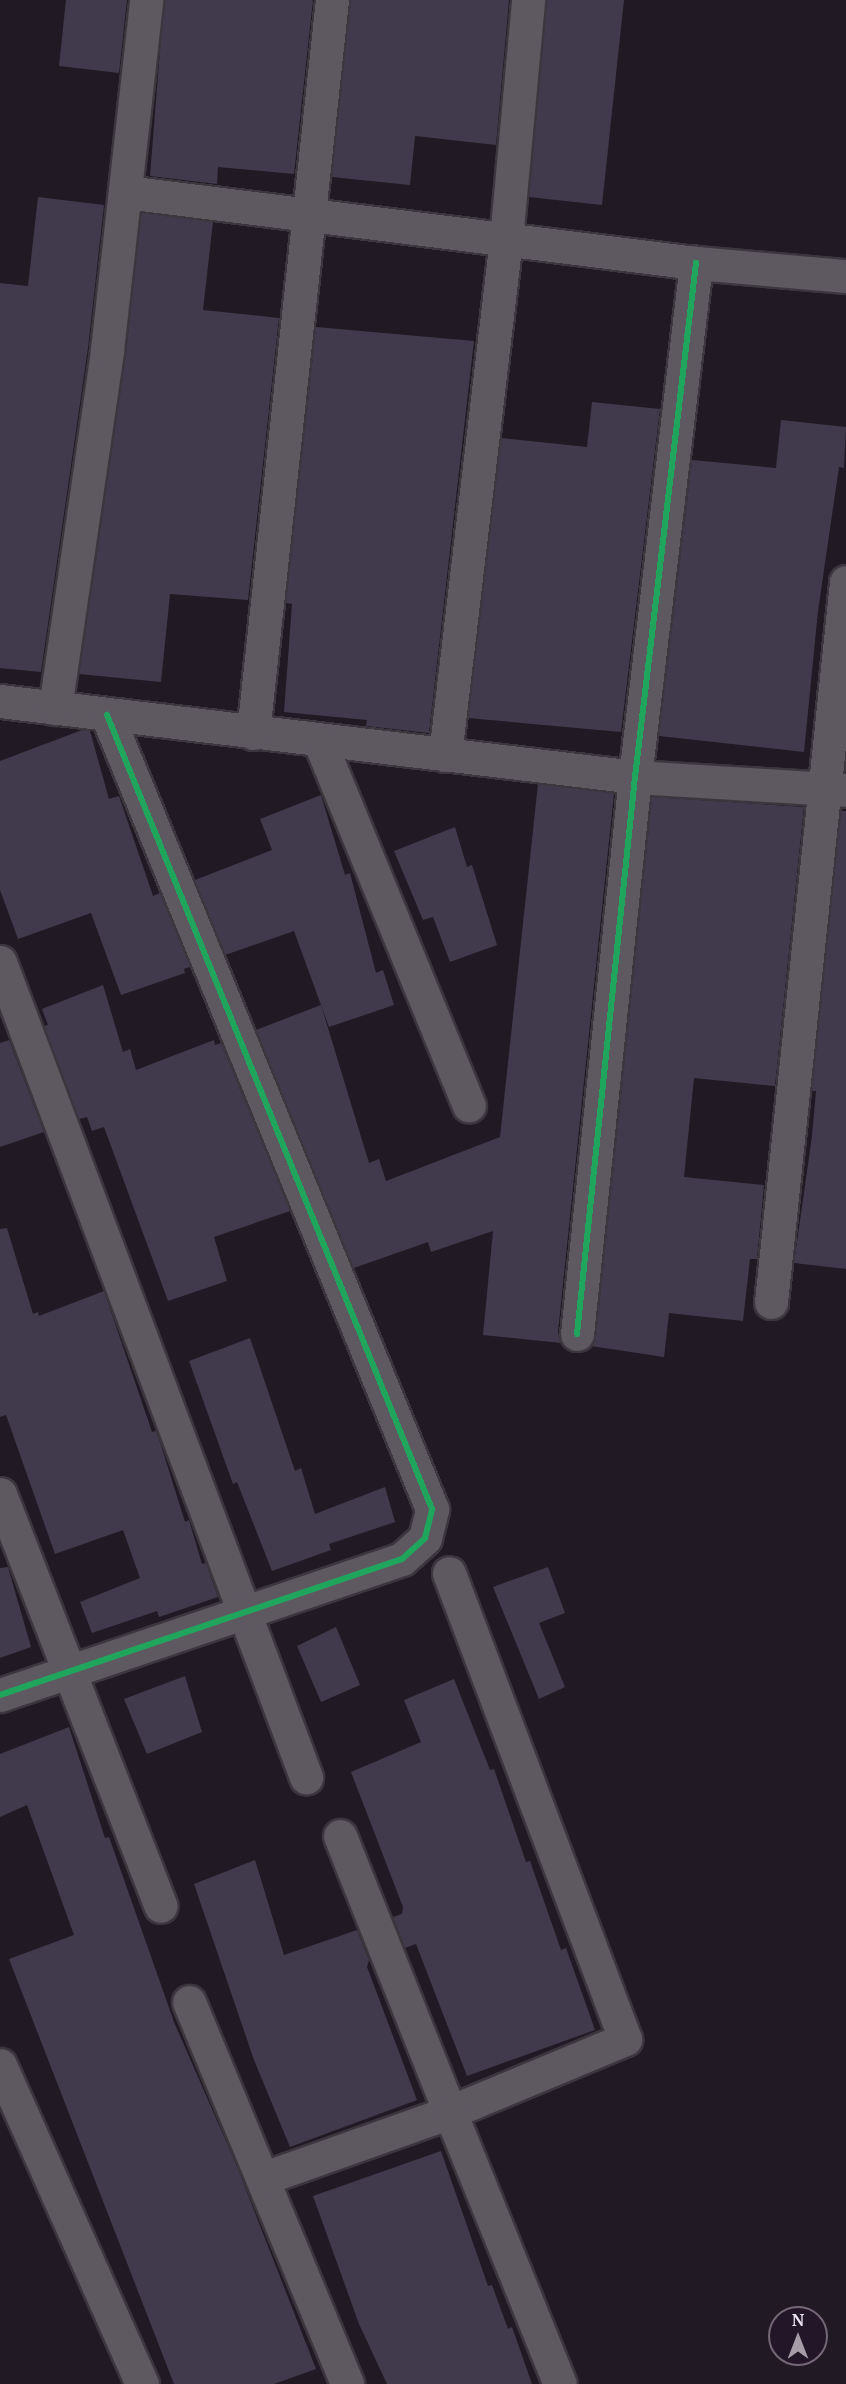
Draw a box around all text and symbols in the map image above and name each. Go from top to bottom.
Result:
north arrow [768,2306,828,2366]
text: N [792,2309,804,2331]

